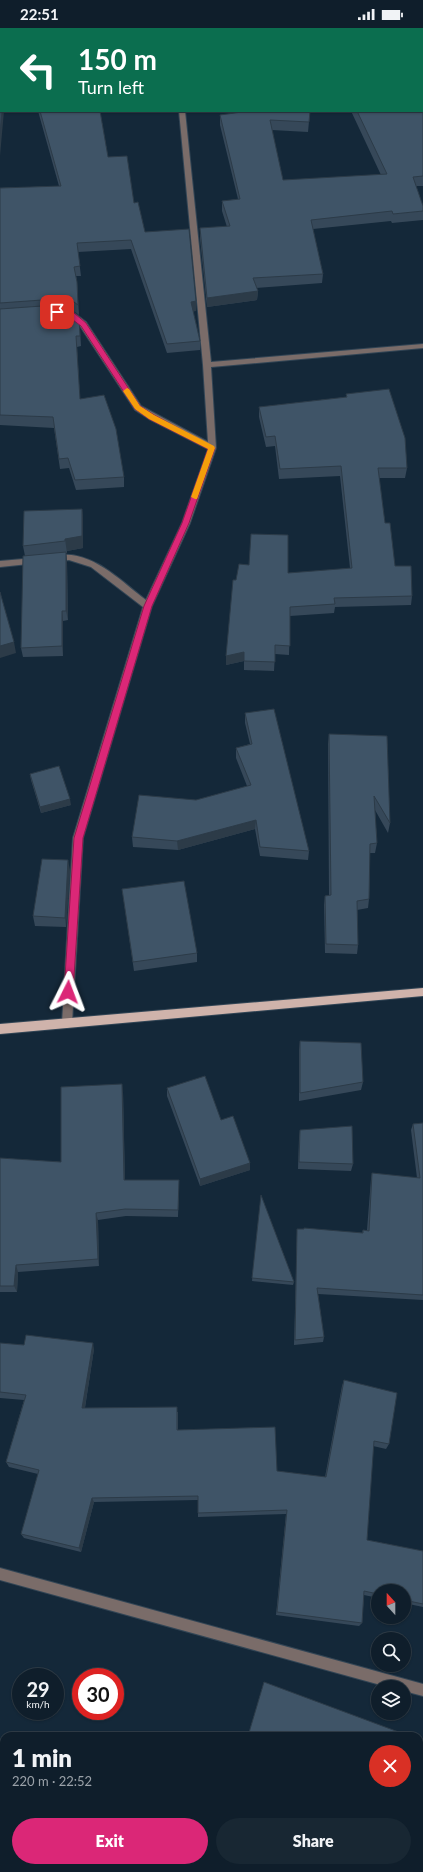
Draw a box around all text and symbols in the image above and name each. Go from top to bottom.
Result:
text: 22:51 [20,5,59,23]
text: 150 m [78,42,157,76]
icon: left [12,44,64,96]
text: Turn left [78,76,144,98]
pin [40,295,74,329]
icon: arrive [46,301,68,323]
position arrow [47,971,89,1013]
north arrow [371,1584,411,1624]
map controls [371,1584,411,1720]
button: search [371,1632,411,1672]
speed limit sign: 30 [72,1668,124,1720]
text: 29 [26,1677,50,1701]
button: layers [371,1680,411,1720]
text: km/h [26,1698,50,1710]
text: 1 min [12,1743,72,1772]
button: close [369,1745,411,1787]
text: 220 m · 22:52 [12,1773,92,1789]
button: Exit [12,1818,208,1864]
button: Share [216,1818,411,1864]

